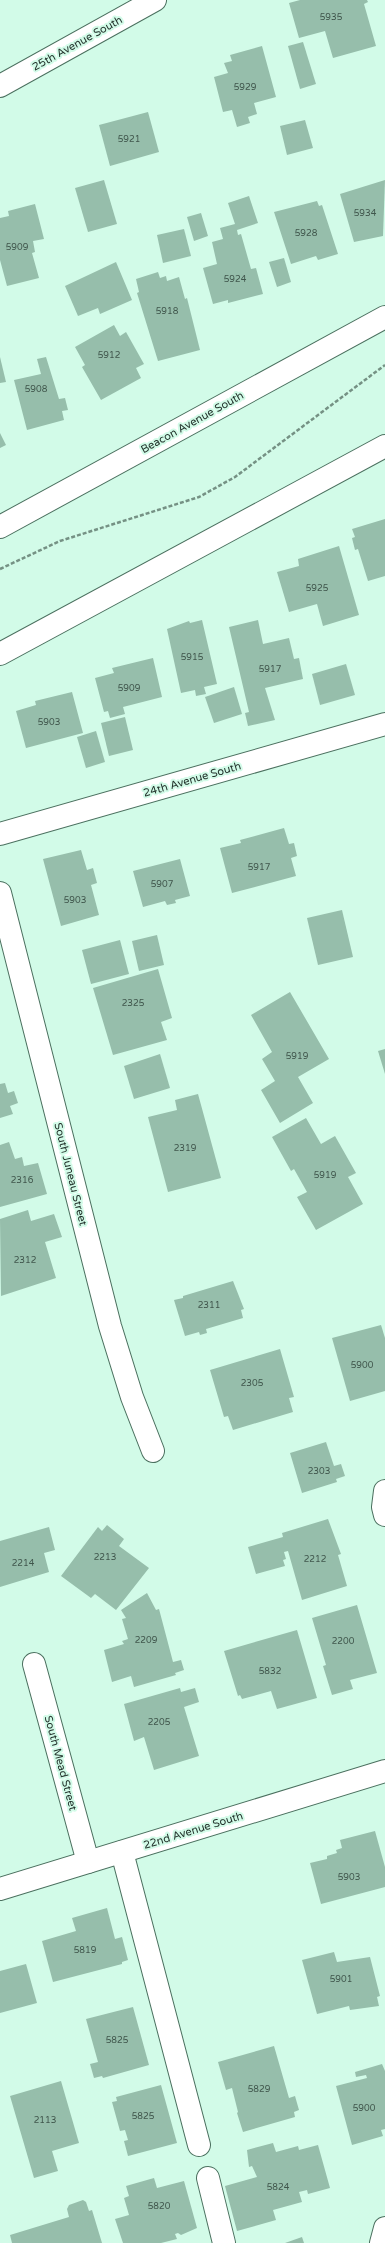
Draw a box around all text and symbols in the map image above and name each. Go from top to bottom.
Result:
house number: 5935 [320,12,343,23]
street label: 25th Avenue South [30,13,125,74]
house number: 5929 [234,82,257,93]
house number: 5921 [118,134,140,145]
house number: 5934 [354,208,377,219]
house number: 5928 [295,228,318,239]
house number: 5909 [6,242,29,253]
house number: 5924 [224,274,247,285]
house number: 5918 [156,306,179,317]
house number: 5912 [98,350,120,361]
house number: 5908 [25,384,48,395]
street label: Beacon Avenue South [139,389,246,456]
house number: 5925 [306,583,329,594]
house number: 5915 [181,652,204,663]
house number: 5917 [259,664,282,675]
house number: 5909 [118,683,141,694]
house number: 5903 [38,717,60,728]
street label: 24th Avenue South [142,759,242,800]
house number: 5917 [248,862,271,873]
house number: 5907 [151,879,174,890]
house number: 5903 [64,895,86,906]
house number: 2325 [122,998,145,1009]
house number: 5919 [286,1051,309,1062]
street label: South Juneau Street [51,1121,90,1227]
house number: 2319 [174,1143,197,1154]
house number: 5919 [314,1170,337,1181]
house number: 2316 [11,1175,34,1186]
house number: 2312 [14,1255,36,1266]
house number: 2311 [198,1300,220,1311]
house number: 5900 [351,1360,374,1371]
house number: 2305 [241,1378,264,1389]
house number: 2303 [308,1466,330,1477]
house number: 2213 [94,1552,116,1563]
house number: 2212 [304,1554,326,1565]
house number: 2214 [12,1558,35,1569]
house number: 2209 [135,1635,158,1646]
house number: 2200 [332,1636,355,1647]
house number: 5832 [259,1666,281,1677]
street label: South Mead Street [42,1714,79,1812]
house number: 2205 [148,1717,171,1728]
street label: 22nd Avenue South [142,1809,245,1852]
house number: 5903 [338,1872,360,1883]
house number: 5819 [74,1945,97,1956]
house number: 5901 [330,1974,352,1985]
house number: 5825 [106,2035,129,2046]
house number: 5829 [248,2084,271,2095]
house number: 5900 [353,2103,376,2114]
house number: 5825 [132,2111,155,2122]
house number: 2113 [34,2115,56,2126]
house number: 5824 [267,2182,290,2193]
house number: 5820 [148,2201,171,2212]

